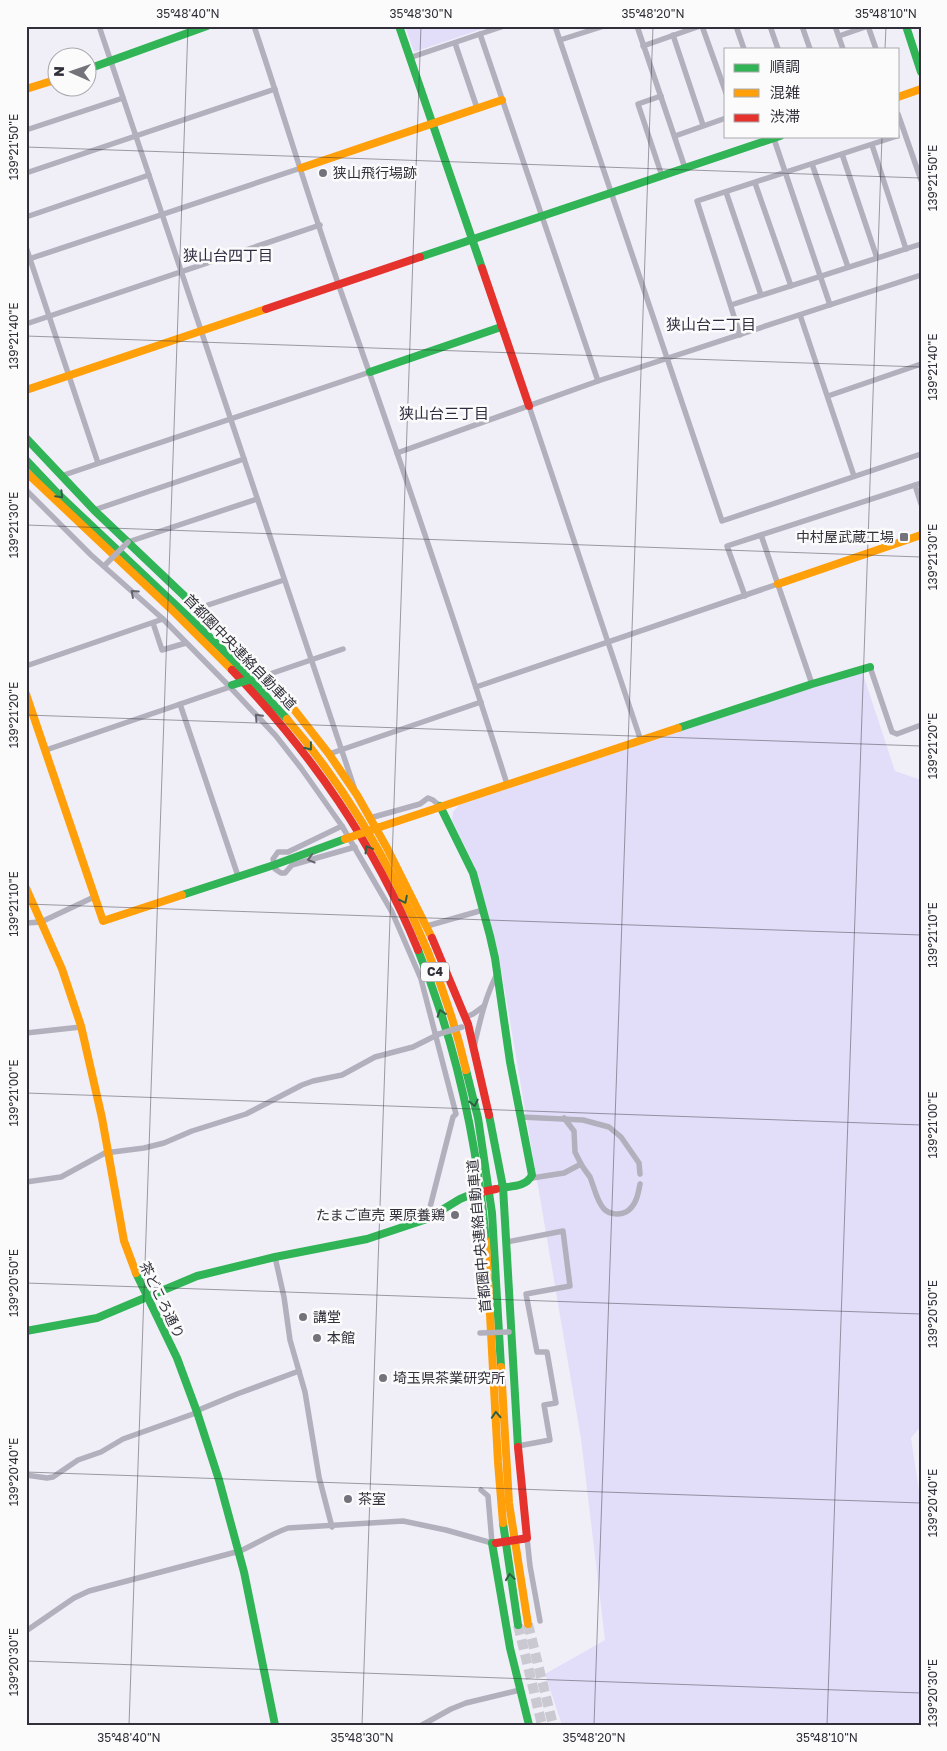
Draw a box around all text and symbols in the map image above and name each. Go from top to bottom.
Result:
text: 35°48'40"N [156,6,220,21]
text: 35°48'30"N [389,6,453,21]
text: 35°48'20"N [621,6,685,21]
text: 35°48'10"N [855,6,917,21]
north arrow [48,48,98,98]
legend [724,48,900,138]
text: 順調 [770,57,800,75]
text: N [50,66,67,77]
text: 混雑 [770,83,800,101]
text: 渋滞 [770,107,800,125]
text: 139°21'50"E [6,114,21,180]
text: 139°21'50"E [925,145,940,211]
place label: 狭山飛行場跡 [333,164,417,181]
marker: 狭山飛行場跡 [317,167,329,179]
district label: 狭山台四丁目 [183,246,273,264]
text: 139°21'40"E [6,303,21,369]
district label: 狭山台二丁目 [666,315,756,333]
text: 139°21'40"E [925,334,940,400]
district label: 狭山台三丁目 [399,404,489,422]
one-way arrow [55,489,64,498]
text: 139°21'30"E [6,492,21,558]
text: 139°21'30"E [925,524,940,590]
place label: 中村屋武蔵工場 [796,528,894,545]
marker: 中村屋武蔵工場 [898,531,910,543]
one-way arrow [130,590,139,599]
street label: 首都圏中央連絡自動車道 [181,590,300,713]
text: 139°21'20"E [6,682,21,748]
one-way arrow [255,713,264,722]
text: 139°21'20"E [925,713,940,779]
one-way arrow [304,741,312,750]
one-way arrow [364,846,374,855]
one-way arrow [308,854,316,864]
text: 139°21'10"E [6,871,21,937]
one-way arrow [398,895,408,904]
text: 139°21'10"E [925,902,940,968]
road number: C4 [421,962,449,982]
one-way arrow [437,1010,447,1018]
text: 139°21'00"E [6,1059,21,1127]
text: 139°21'00"E [925,1091,940,1159]
one-way arrow [468,1098,479,1107]
street label: 首都圏中央連絡自動車道 [463,1159,494,1313]
place label: たまご直売 栗原養鶏 [316,1206,445,1223]
marker: たまご直売 栗原養鶏 [449,1209,461,1221]
text: 139°20'50"E [6,1249,21,1317]
street label: 茶どころ通り [136,1258,188,1341]
text: 139°20'50"E [925,1280,940,1348]
place label: 講堂 [313,1308,341,1325]
marker: 講堂 [297,1311,309,1323]
place label: 本館 [327,1329,355,1346]
marker: 本館 [311,1332,323,1344]
place label: 埼玉県茶業研究所 [393,1369,505,1386]
marker: 埼玉県茶業研究所 [377,1372,389,1384]
one-way arrow [490,1411,501,1419]
text: 139°20'40"E [6,1438,21,1506]
text: 139°20'40"E [925,1469,940,1537]
place label: 茶室 [358,1490,386,1507]
marker: 茶室 [342,1493,354,1505]
one-way arrow [506,1573,516,1581]
text: 139°20'30"E [6,1628,21,1696]
text: 139°20'30"E [925,1659,940,1727]
text: 35°48'40"N [97,1730,161,1745]
text: 35°48'30"N [330,1730,394,1745]
text: 35°48'20"N [562,1730,626,1745]
text: 35°48'10"N [796,1730,858,1745]

